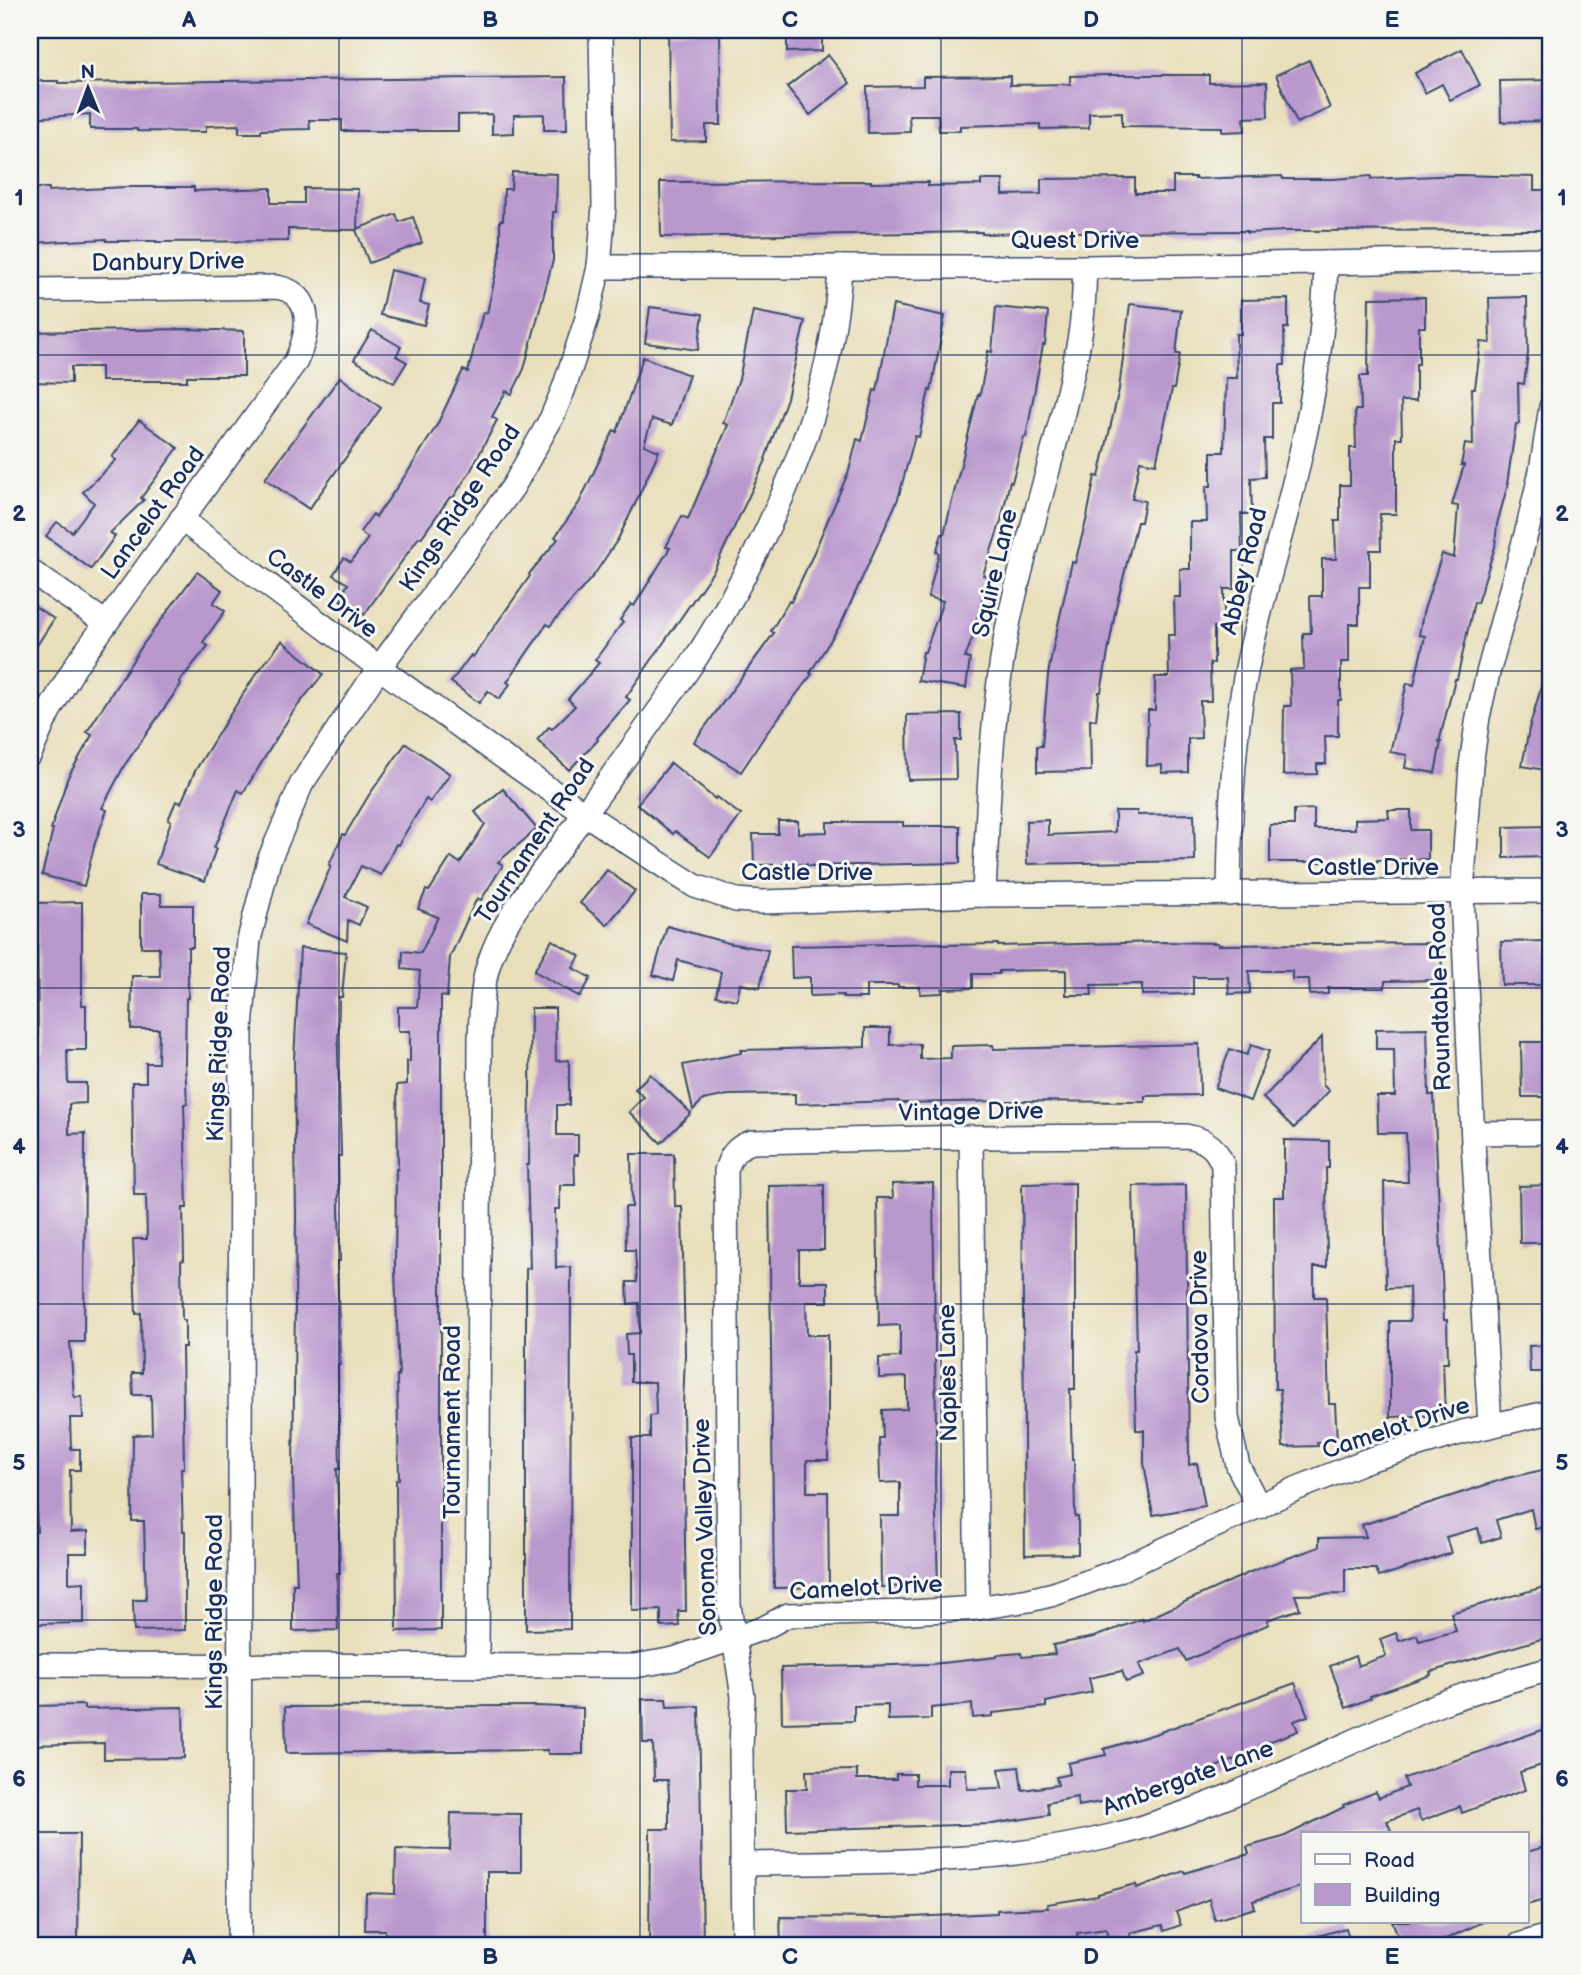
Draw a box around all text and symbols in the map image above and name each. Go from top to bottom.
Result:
text: A [181,6,197,34]
text: B [482,6,498,34]
text: C [782,6,798,34]
text: D [1083,6,1099,34]
text: E [1385,6,1400,34]
north arrow [52,52,122,122]
text: N [80,61,95,84]
text: 1 [14,184,24,212]
text: 1 [1557,184,1567,212]
street label: Quest Drive [1011,226,1139,255]
street label: Danbury Drive [91,246,245,278]
street label: Kings Ridge Road [393,419,527,597]
street label: Lancelot Road [95,441,211,585]
text: 2 [12,500,26,528]
text: 2 [1555,500,1569,528]
street label: Abbey Road [1214,505,1274,637]
street label: Squire Lane [966,506,1024,640]
street label: Castle Drive [260,542,384,644]
street label: Tournament Road [469,752,601,930]
text: 3 [12,816,26,844]
text: 3 [1555,816,1569,844]
street label: Castle Drive [1307,853,1439,882]
street label: Castle Drive [741,858,873,887]
street label: Roundtable Road [1422,902,1458,1092]
street label: Kings Ridge Road [201,946,237,1142]
street label: Vintage Drive [898,1096,1044,1128]
text: 4 [12,1133,26,1161]
text: 4 [1555,1133,1569,1161]
street label: Cordova Drive [1184,1250,1216,1404]
street label: Naples Lane [932,1304,964,1442]
street label: Tournament Road [438,1325,467,1519]
street label: Camelot Drive [1319,1390,1473,1466]
street label: Sonoma Valley Drive [687,1418,723,1636]
text: 5 [12,1449,26,1477]
text: 5 [1555,1449,1569,1477]
street label: Kings Ridge Road [200,1514,229,1710]
street label: Camelot Drive [789,1570,943,1606]
street label: Ambergate Lane [1098,1734,1278,1822]
text: 6 [12,1765,26,1793]
text: 6 [1555,1765,1569,1793]
legend [1301,1832,1528,1923]
text: Road [1364,1848,1415,1873]
text: Building [1364,1883,1440,1908]
text: A [181,1943,197,1971]
text: B [482,1943,498,1971]
text: C [782,1943,798,1971]
text: D [1083,1943,1099,1971]
text: E [1385,1943,1400,1971]

